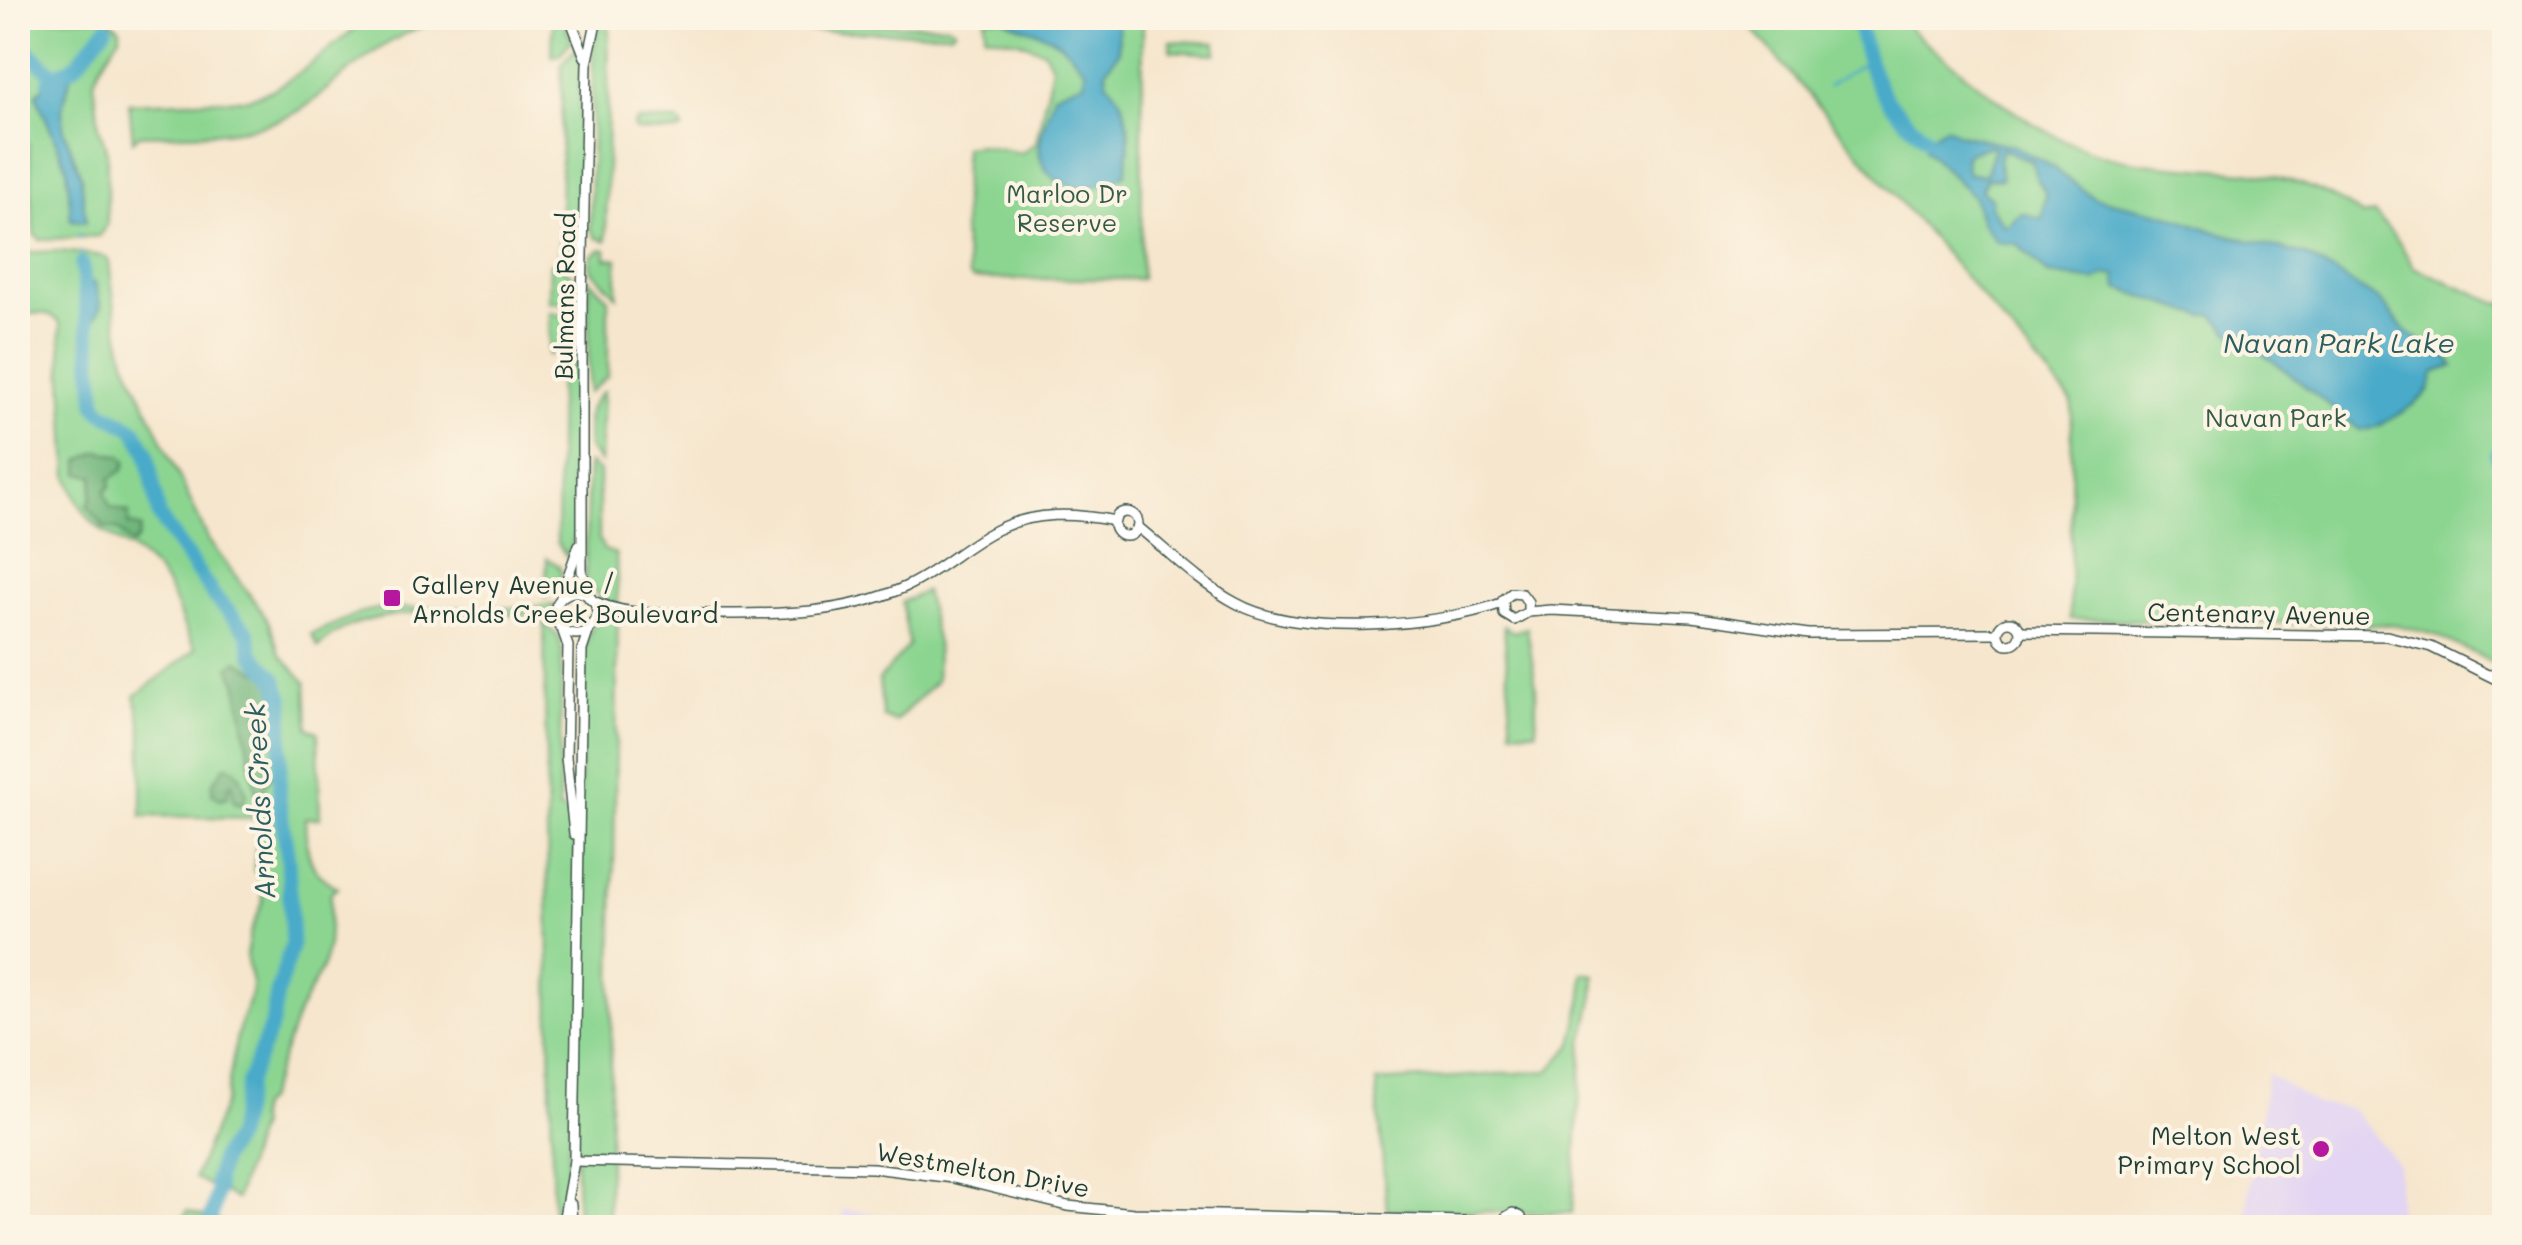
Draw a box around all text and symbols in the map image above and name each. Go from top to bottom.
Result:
park label: Marloo Dr Reserve [1006,177,1128,238]
street label: Bulmans Road [547,212,581,380]
water label: Navan Park Lake [2223,324,2455,360]
park label: Navan Park [2205,401,2347,433]
place label: Gallery Avenue / Arnolds Creek Boulevard [412,568,718,629]
marker: Gallery Avenue / Arnolds Creek Boulevard [381,587,403,609]
street label: Centenary Avenue [2147,595,2371,632]
water label: Arnolds Creek [236,701,282,900]
place label: Melton West Primary School [2118,1119,2301,1181]
street label: Westmelton Drive [874,1134,1092,1204]
marker: Melton West Primary School [2310,1138,2332,1160]

